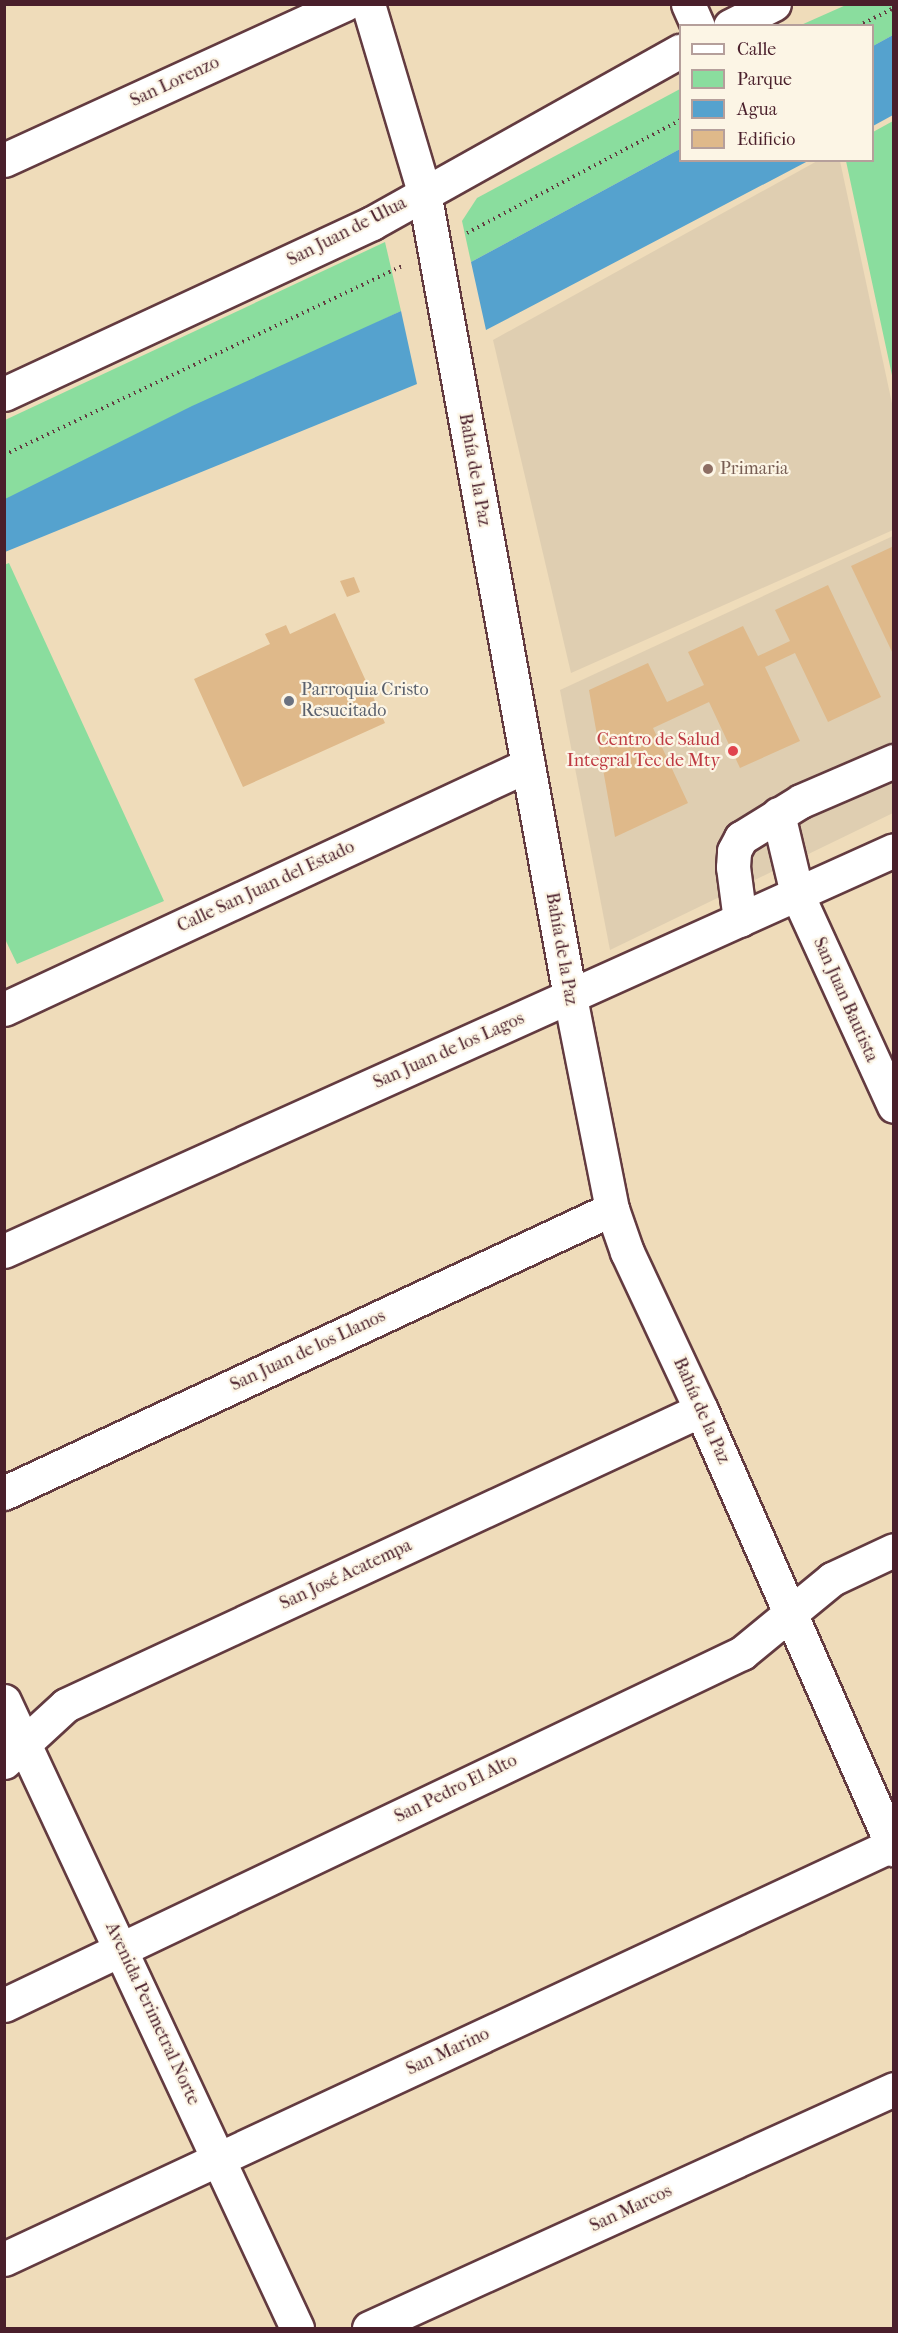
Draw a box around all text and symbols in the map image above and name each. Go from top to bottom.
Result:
legend [679,24,874,162]
text: Calle [737,39,776,60]
street label: San Lorenzo [127,52,223,112]
text: Parque [737,69,792,90]
text: Agua [737,99,777,120]
text: Edificio [737,129,795,150]
street label: San Juan de Ulua [284,193,410,271]
street label: Bahía de la Paz [453,412,495,528]
place label: Primaria [720,458,788,480]
marker: Primaria [701,462,715,476]
place label: Parroquia Cristo Resucitado [301,680,429,722]
marker: Parroquia Cristo Resucitado [282,694,296,708]
place label: Centro de Salud Integral Tec de Mty [567,730,720,772]
marker: Centro de Salud Integral Tec de Mty [724,742,742,760]
street label: Calle San Juan del Estado [174,836,358,938]
street label: Bahía de la Paz [540,891,582,1007]
street label: San Juan Bautista [808,934,882,1066]
street label: San Juan de los Lagos [370,1008,528,1094]
street label: San Juan de los Llanos [227,1306,389,1396]
street label: Bahía de la Paz [668,1354,734,1468]
street label: San José Acatempa [277,1535,415,1615]
street label: San Pedro El Alto [391,1750,521,1828]
street label: Avenida Perimetral Norte [100,1919,204,2109]
street label: San Marino [403,2023,493,2081]
street label: San Marcos [587,2181,675,2237]

